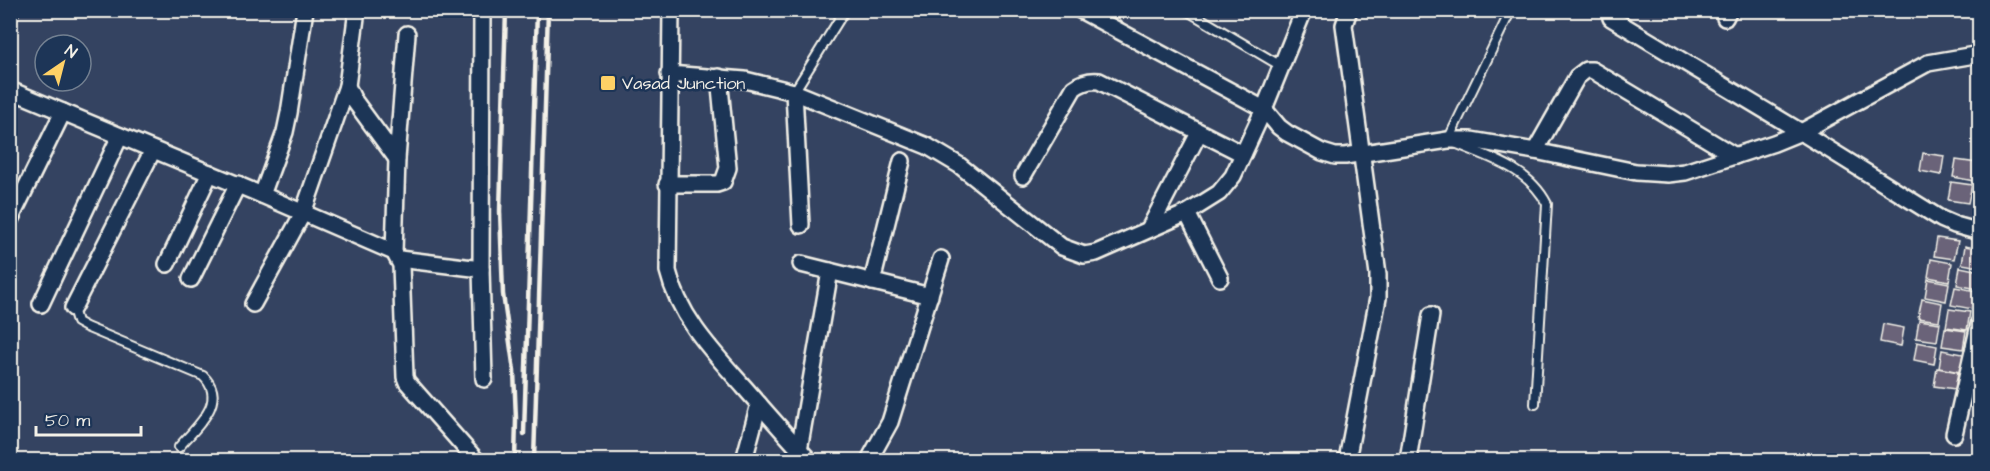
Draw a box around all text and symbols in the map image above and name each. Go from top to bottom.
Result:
north arrow [33,33,93,93]
text: N [61,40,81,63]
place label: Vasad Junction [622,71,745,96]
marker: Vasad Junction [599,74,617,92]
scale bar [36,399,141,437]
text: 50 m [45,408,90,433]

